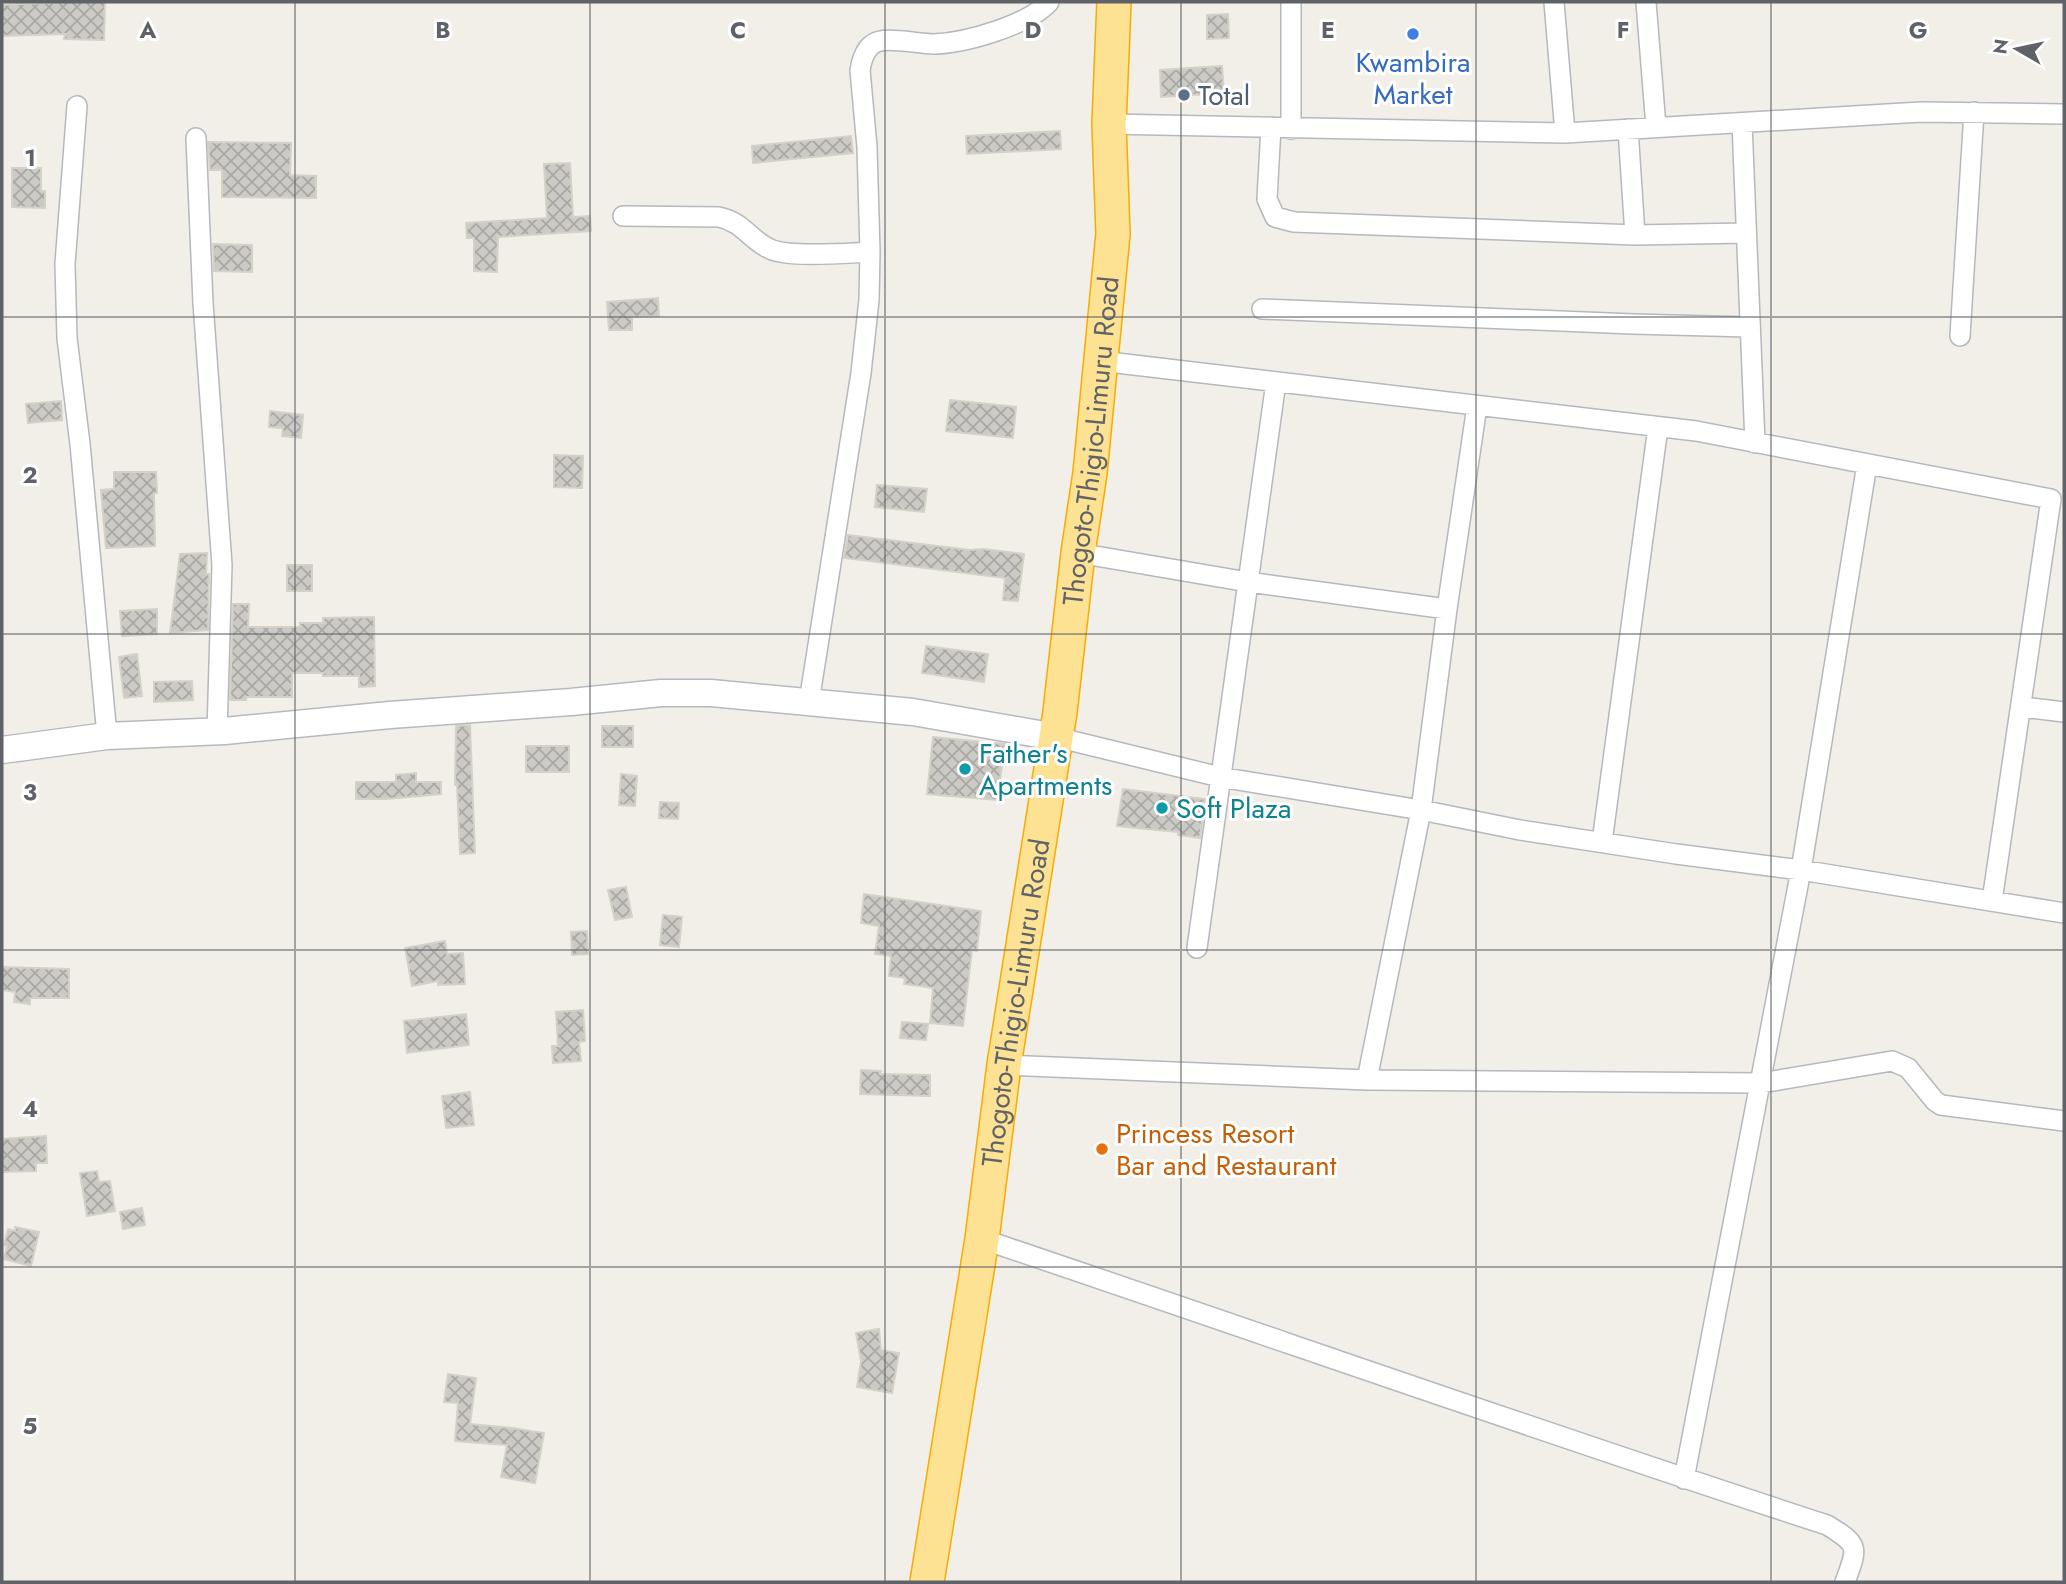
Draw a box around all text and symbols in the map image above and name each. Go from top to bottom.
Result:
text: A [139,13,157,47]
text: B [435,13,451,47]
text: C [730,13,746,47]
text: D [1025,13,1042,47]
text: E [1321,13,1335,47]
text: F [1617,13,1629,47]
text: G [1909,13,1927,47]
north arrow [1982,14,2052,84]
marker: Kwambira Market [1405,26,1421,42]
text: N [1986,37,2015,56]
place label: Kwambira Market [1355,42,1471,115]
place label: Total [1198,75,1250,116]
marker: Total [1176,87,1192,103]
text: 1 [24,141,36,175]
street label: Thogoto-Thigio-Limuru Road [1052,274,1130,608]
text: 2 [22,458,38,492]
place label: Father's Apartments [979,733,1112,806]
marker: Father's Apartments [957,761,973,777]
text: 3 [23,775,37,809]
place label: Soft Plaza [1176,788,1291,829]
marker: Soft Plaza [1154,800,1170,816]
street label: Thogoto-Thigio-Limuru Road [971,836,1061,1169]
text: 4 [22,1092,38,1126]
place label: Princess Resort Bar and Restaurant [1116,1113,1337,1186]
marker: Princess Resort Bar and Restaurant [1094,1141,1110,1157]
text: 5 [23,1409,37,1443]

